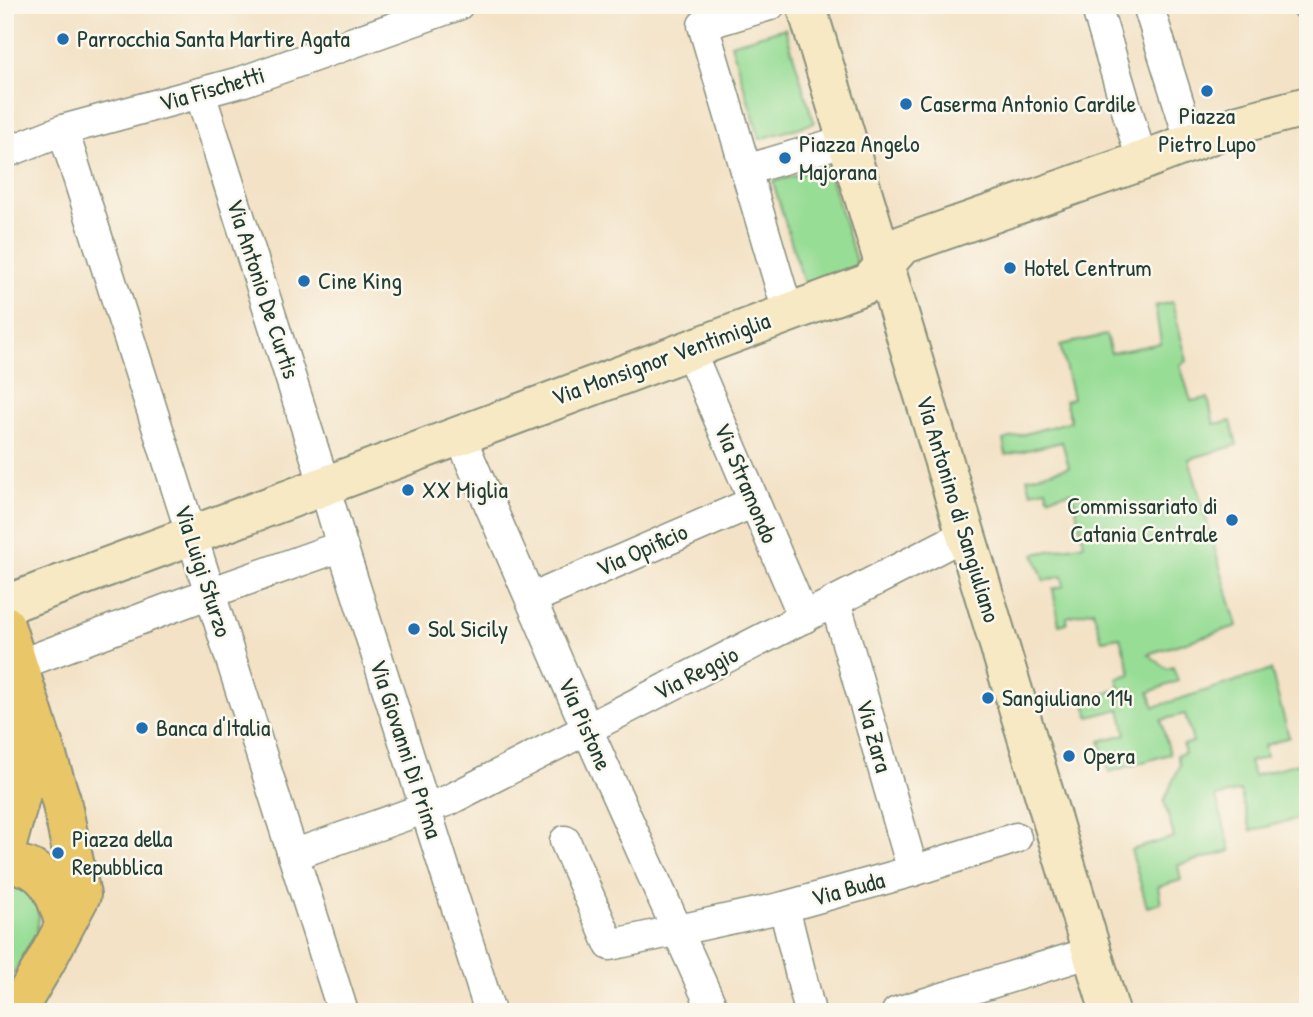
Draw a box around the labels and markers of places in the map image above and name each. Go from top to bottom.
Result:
place label: Parrocchia Santa Martire Agata [77,22,350,54]
marker: Parrocchia Santa Martire Agata [55,31,71,47]
marker: Piazza Pietro Lupo [1199,83,1215,99]
place label: Caserma Antonio Cardile [920,87,1137,119]
marker: Caserma Antonio Cardile [898,96,914,112]
place label: Piazza Pietro Lupo [1158,99,1256,159]
place label: Piazza Angelo Majorana [799,127,920,187]
marker: Piazza Angelo Majorana [777,150,793,166]
place label: Hotel Centrum [1024,251,1152,283]
marker: Hotel Centrum [1002,260,1018,276]
place label: Cine King [318,264,402,296]
marker: Cine King [296,273,312,289]
place label: XX Miglia [422,473,508,505]
marker: XX Miglia [400,482,416,498]
place label: Commissariato di Catania Centrale [1067,489,1218,549]
marker: Commissariato di Catania Centrale [1224,512,1240,528]
place label: Sol Sicily [428,612,508,644]
marker: Sol Sicily [406,621,422,637]
place label: Sangiuliano 114 [1002,681,1133,713]
marker: Sangiuliano 114 [980,690,996,706]
place label: Banca d'Italia [156,711,270,743]
marker: Banca d'Italia [134,720,150,736]
place label: Opera [1083,739,1135,771]
marker: Opera [1061,748,1077,764]
place label: Piazza della Repubblica [72,822,172,882]
marker: Piazza della Repubblica [50,845,66,861]

